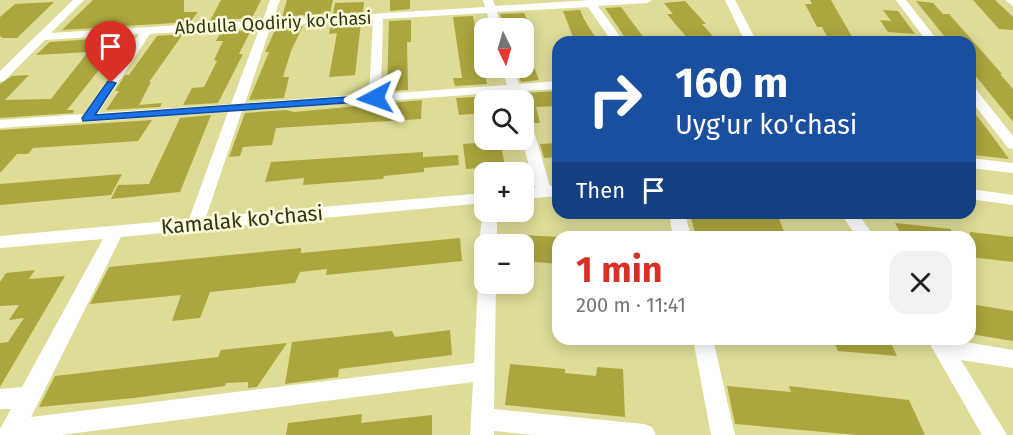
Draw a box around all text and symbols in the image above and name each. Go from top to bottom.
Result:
street label: Abdulla Qodiriy ko'chasi [174,7,372,39]
north arrow [474,18,534,78]
map controls [474,18,534,294]
pin [85,21,136,83]
icon: arrive [94,30,127,63]
text: 160 m [675,58,788,108]
icon: right [576,60,654,138]
position arrow [343,66,407,130]
button: search [474,90,534,150]
text: Uyg'ur ko'chasi [675,109,857,141]
button: + [474,162,534,222]
icon: arrive [637,174,670,207]
text: Then [576,177,625,204]
street label: Kamalak ko'chasi [160,200,324,240]
button: − [474,234,534,294]
text: 1 min [576,248,663,292]
button: close [889,251,952,314]
text: 200 m · 11:41 [576,293,686,317]

